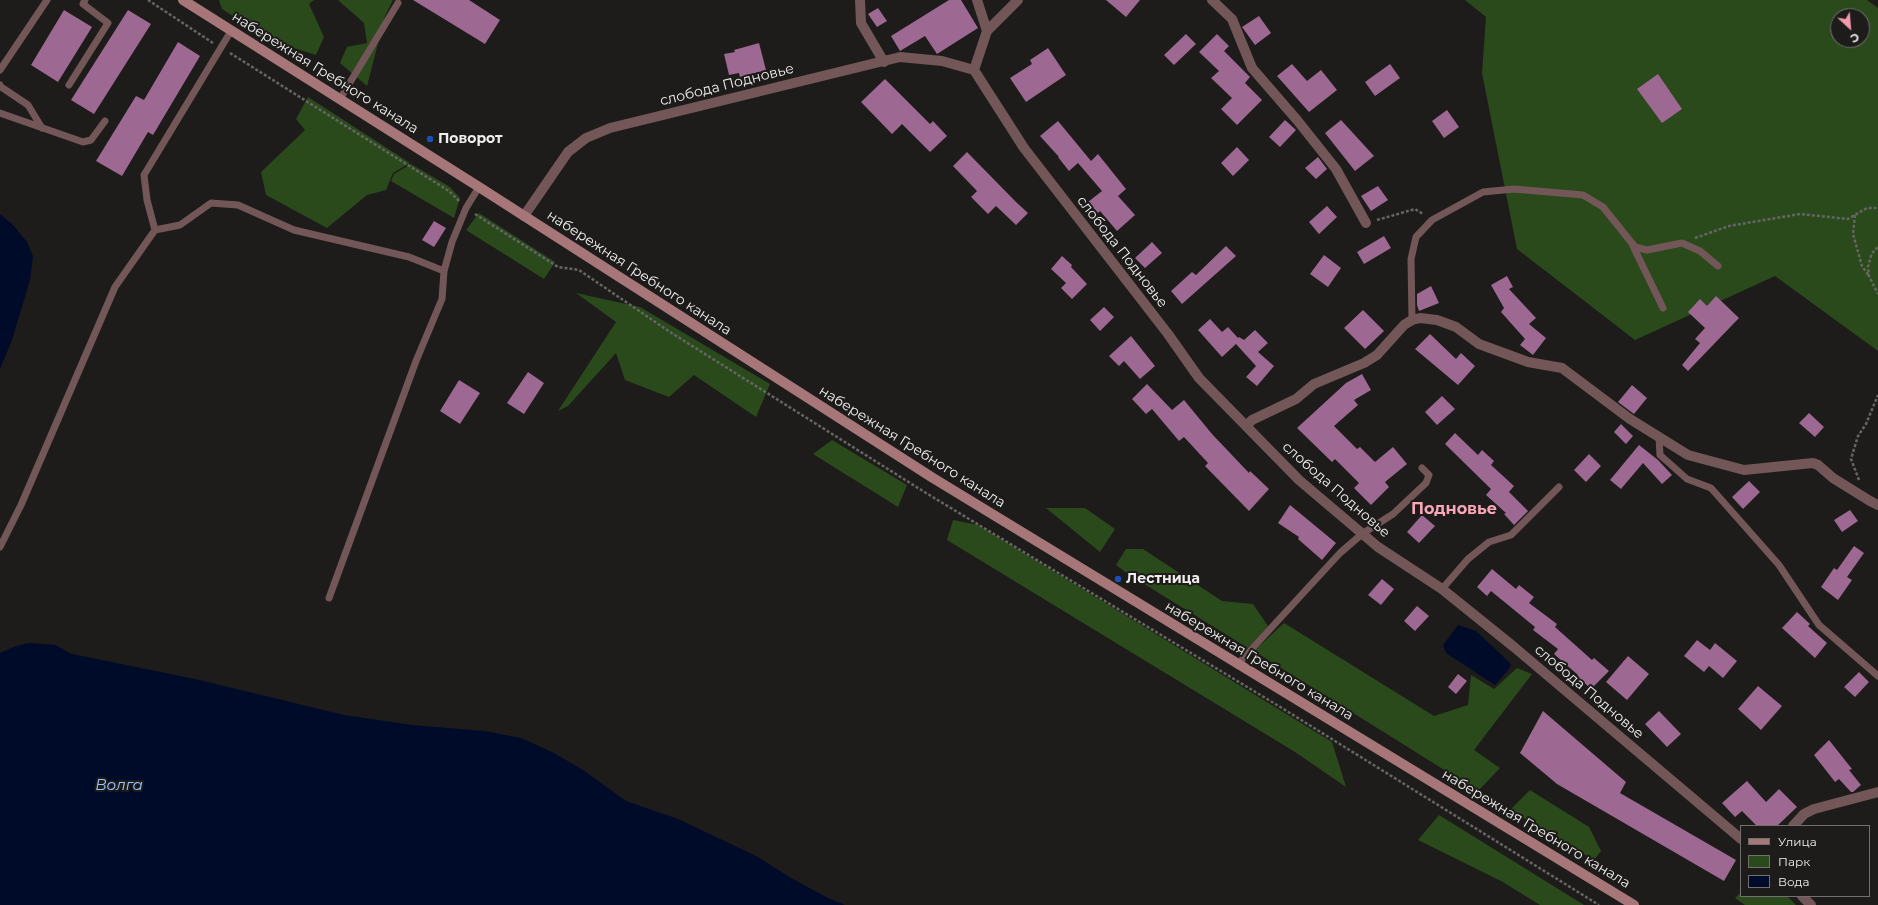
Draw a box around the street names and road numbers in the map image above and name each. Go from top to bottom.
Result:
street label: набережная Гребного канала [229,8,421,138]
street label: слобода Подновье [658,60,796,110]
street label: слобода Подновье [1073,193,1171,311]
street label: набережная Гребного канала [544,207,734,339]
street label: набережная Гребного канала [816,382,1008,512]
street label: слобода Подновье [1279,439,1393,541]
street label: набережная Гребного канала [1162,598,1356,724]
street label: слобода Подновье [1531,641,1647,743]
street label: набережная Гребного канала [1439,766,1633,892]

